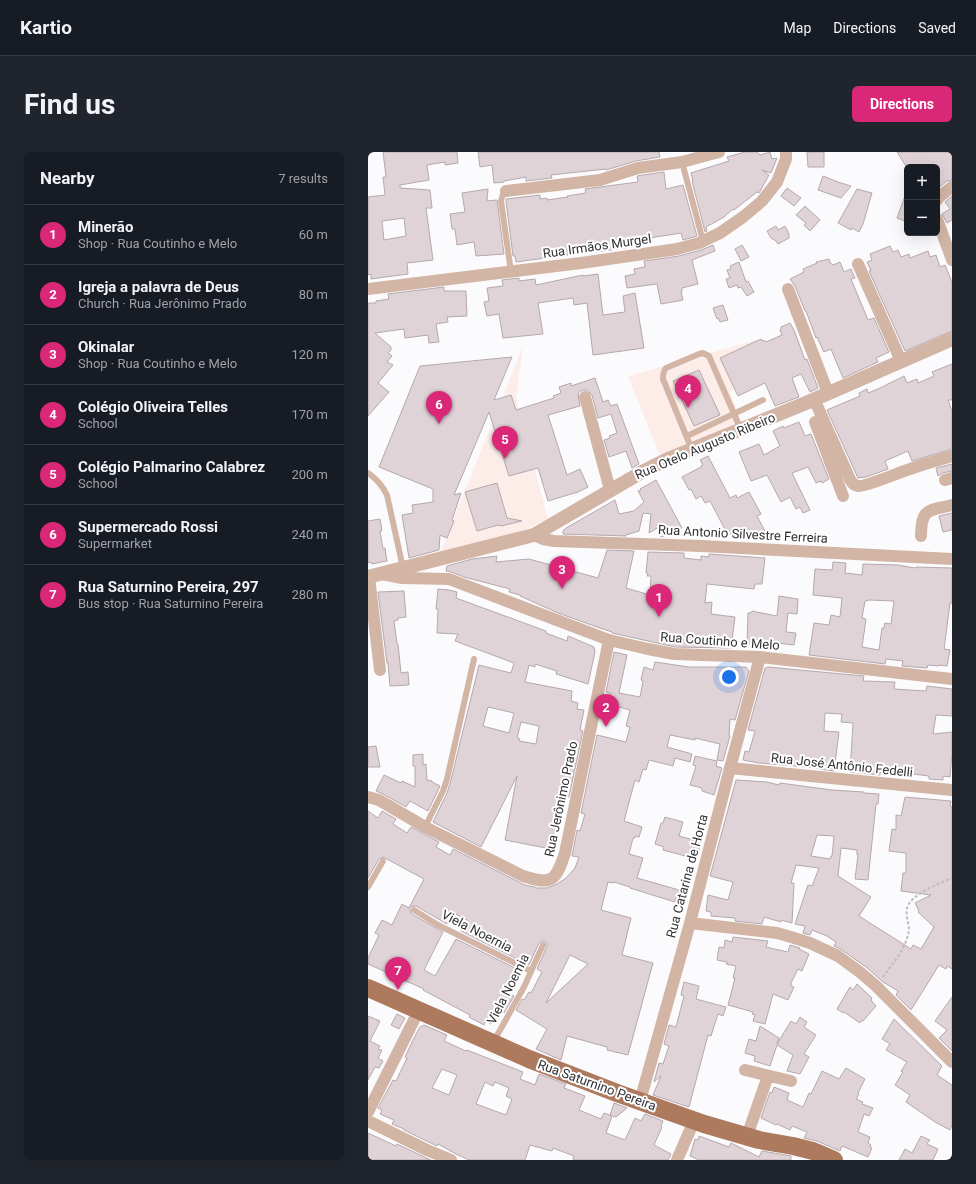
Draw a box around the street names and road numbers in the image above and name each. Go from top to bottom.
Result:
street label: Rua Irmãos Murgel [542,231,652,261]
street label: Rua Otelo Augusto Ribeiro [633,410,777,482]
street label: Rua Antonio Silvestre Ferreira [658,522,828,546]
street label: Rua Coutinho e Melo [660,629,780,653]
street label: Rua Jerônimo Prado [541,740,581,858]
street label: Rua José Antônio Fedelli [770,750,914,780]
street label: Rua Catarina de Horta [663,812,711,940]
street label: Viela Noernia [439,907,515,955]
street label: Viela Noemia [484,951,532,1027]
street label: Rua Saturnino Pereira [536,1057,658,1113]

